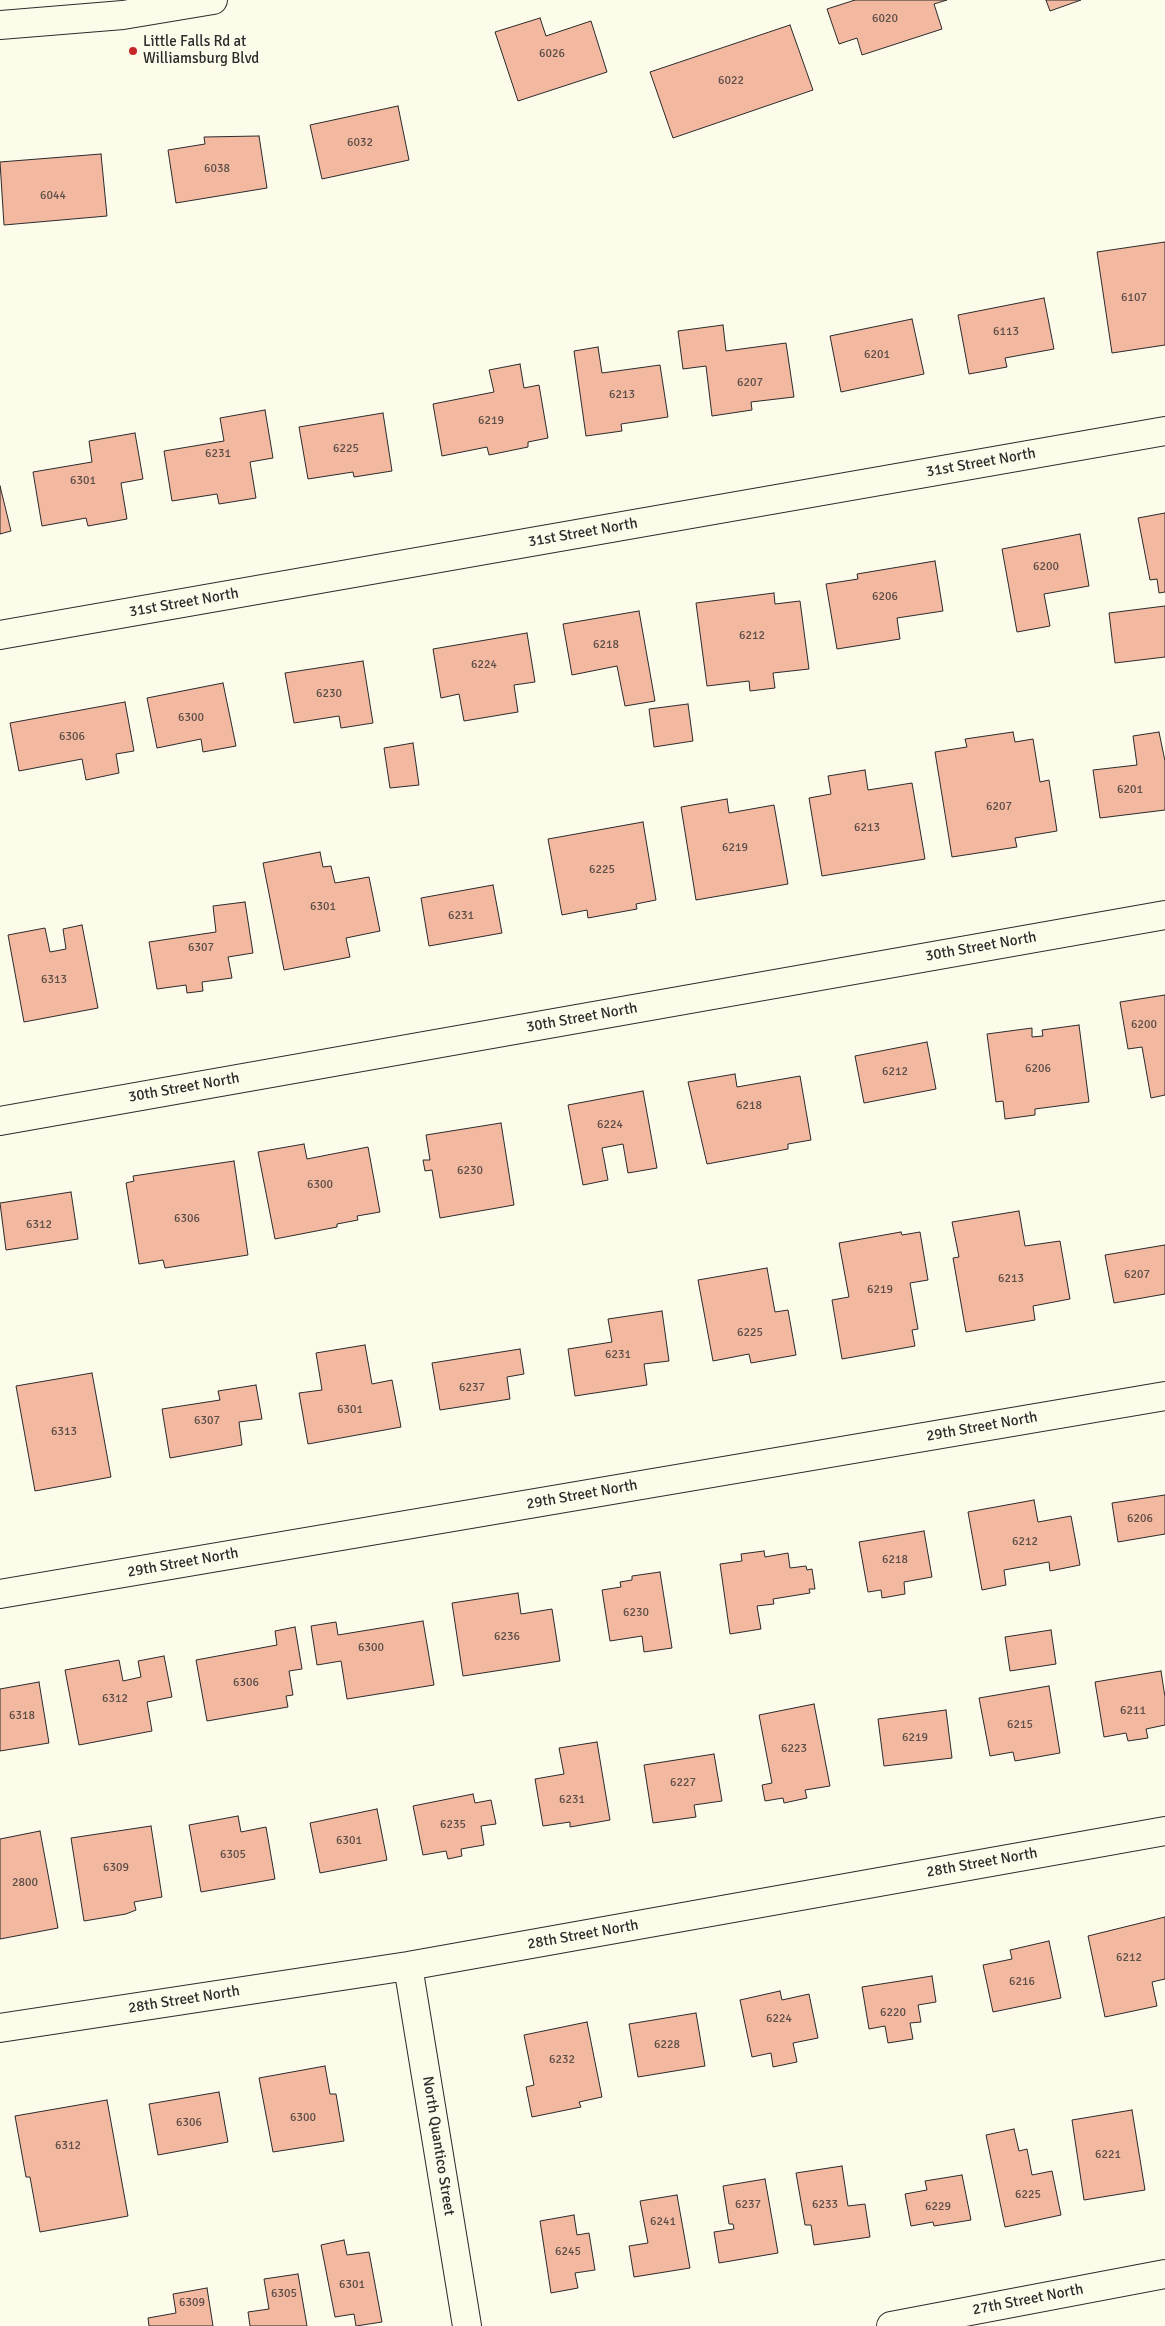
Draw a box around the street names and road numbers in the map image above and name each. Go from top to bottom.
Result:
street label: 31st Street North [925,445,1037,481]
street label: 31st Street North [527,515,639,551]
street label: 31st Street North [128,585,240,621]
street label: 30th Street North [924,928,1038,966]
street label: 30th Street North [525,999,639,1037]
street label: 30th Street North [127,1069,241,1107]
street label: 29th Street North [925,1408,1039,1446]
street label: 29th Street North [525,1476,639,1514]
street label: 29th Street North [126,1544,240,1582]
street label: 28th Street North [925,1844,1039,1882]
street label: 28th Street North [526,1916,640,1954]
street label: 28th Street North [127,1982,241,2018]
street label: North Quantico Street [418,2075,458,2217]
street label: 27th Street North [971,2280,1085,2320]

